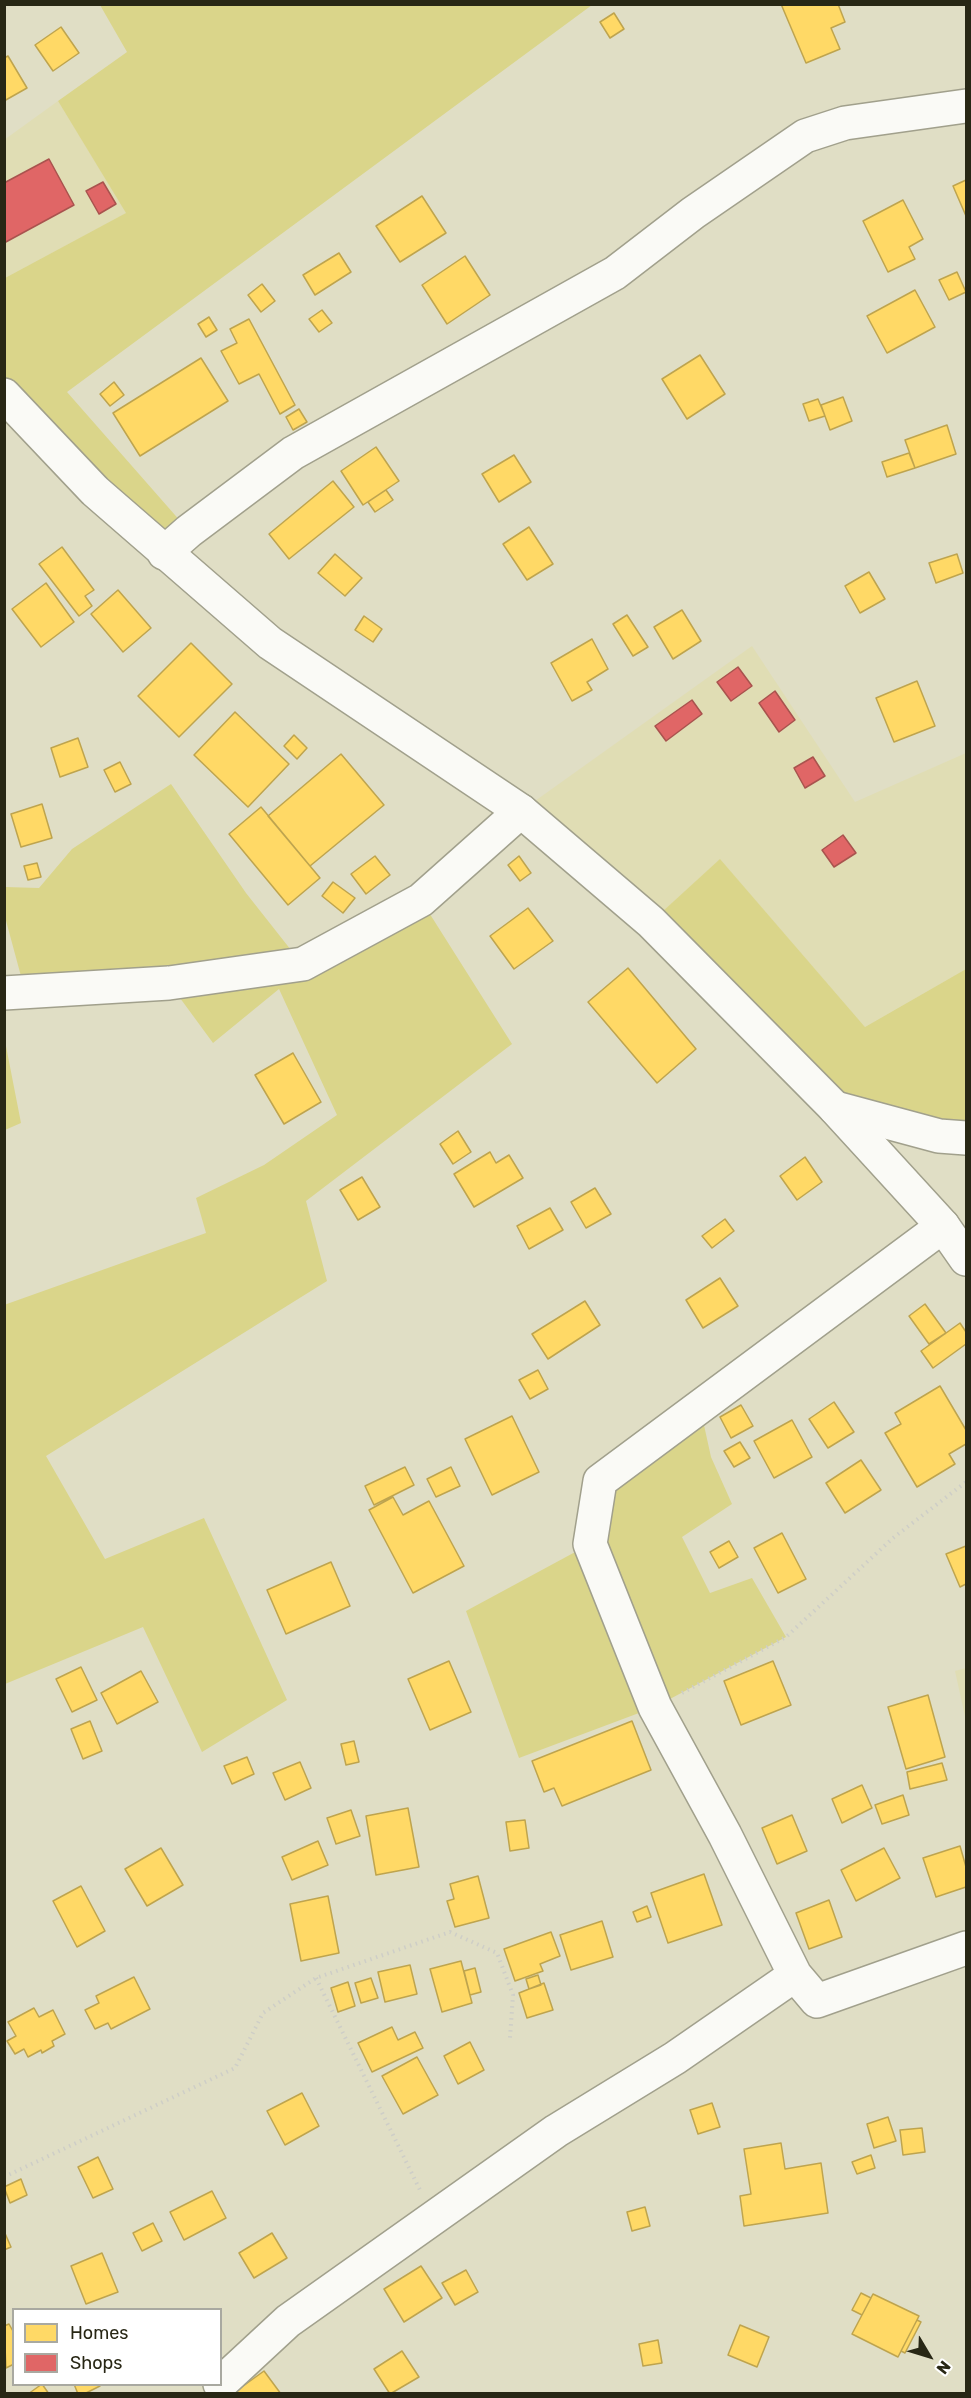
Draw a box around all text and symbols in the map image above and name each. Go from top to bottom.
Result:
legend [12,2308,222,2386]
text: Homes [70,2322,128,2344]
north arrow [899,2326,959,2386]
text: Shops [70,2352,122,2374]
text: N [933,2357,955,2378]

